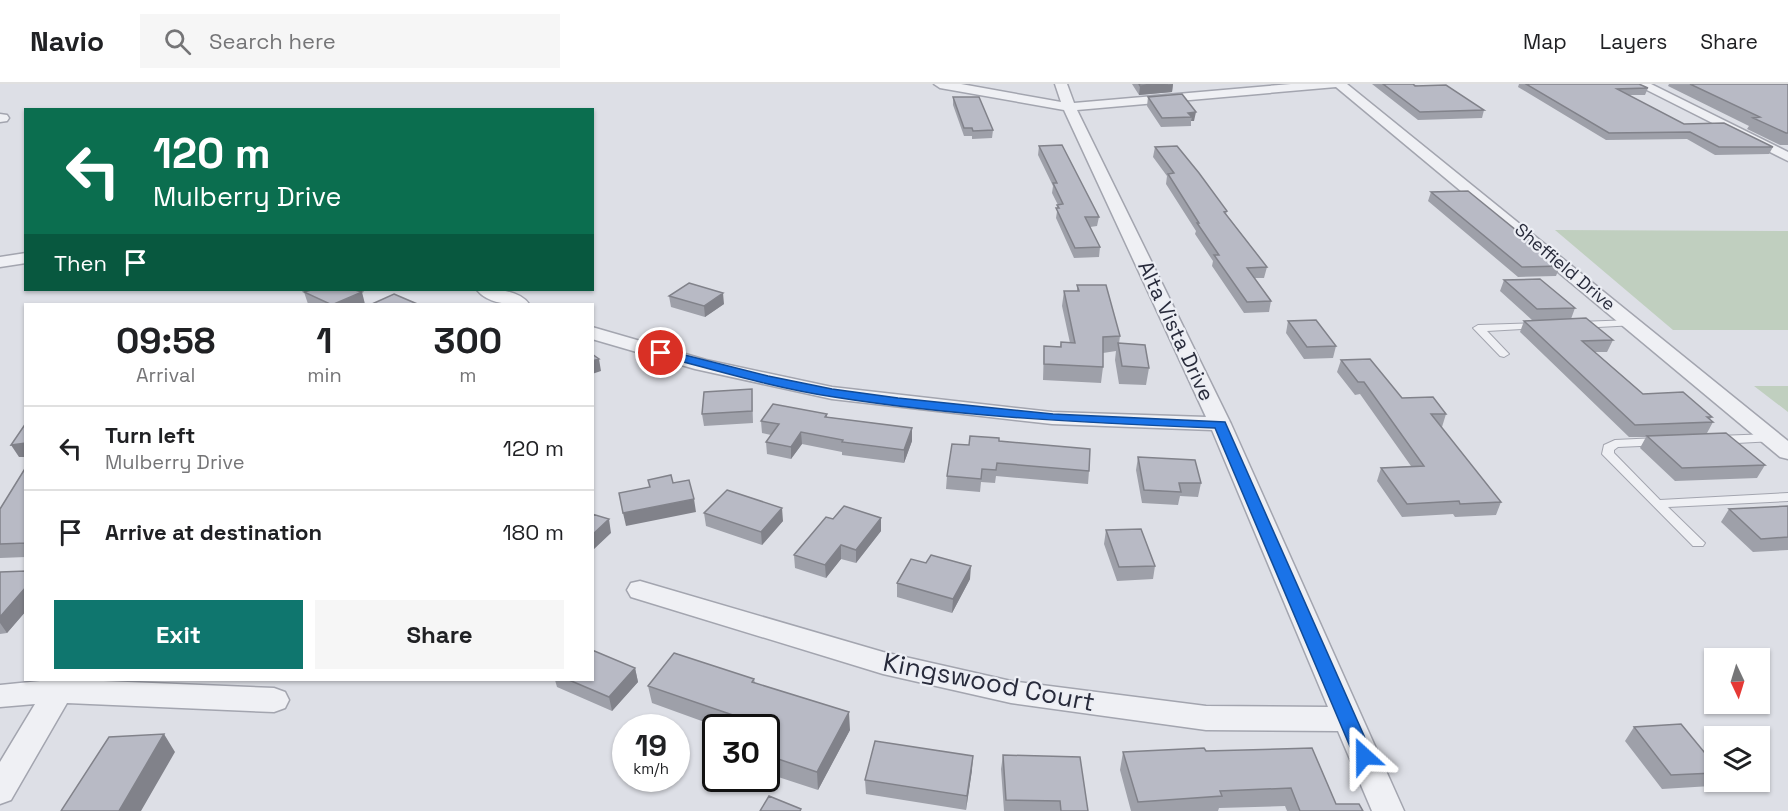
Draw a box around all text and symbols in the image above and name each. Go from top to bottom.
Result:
search box [140,14,560,68]
text: Navio [30,23,104,59]
icon: search [161,25,194,58]
text: Search here [209,27,336,55]
text: Map [1523,28,1567,55]
text: Layers [1600,28,1667,55]
text: Share [1700,28,1758,55]
text: 120 m [153,127,271,180]
icon: left [54,132,132,210]
text: Mulberry Drive [153,179,341,214]
street label: Sheffield Drive [1510,218,1620,315]
icon: arrive [119,246,152,279]
text: Then [54,249,107,277]
street label: Alta Vista Drive [1132,256,1221,405]
text: 09:58 [116,318,215,364]
text: 1 [316,318,333,364]
text: 300 [434,318,502,364]
pin [635,327,686,378]
icon: arrive [644,336,677,369]
text: Arrival [136,362,195,388]
text: min [307,362,342,388]
text: m [459,362,476,388]
text: Turn left [105,421,195,449]
icon: left [54,432,87,465]
text: 120 m [503,434,564,462]
text: Mulberry Drive [105,449,245,475]
icon: arrive [54,516,87,549]
text: Arrive at destination [105,518,322,546]
text: 180 m [502,518,564,546]
button: Exit [54,600,303,669]
button: Share [315,600,564,669]
street label: Kingswood Court [880,645,1098,719]
north arrow [1704,648,1770,714]
map controls [1704,648,1770,792]
speed limit sign: 30 [702,714,780,792]
position arrow [1332,724,1396,788]
text: 19 [635,726,667,765]
button: layers [1704,726,1770,792]
text: km/h [633,759,669,778]

